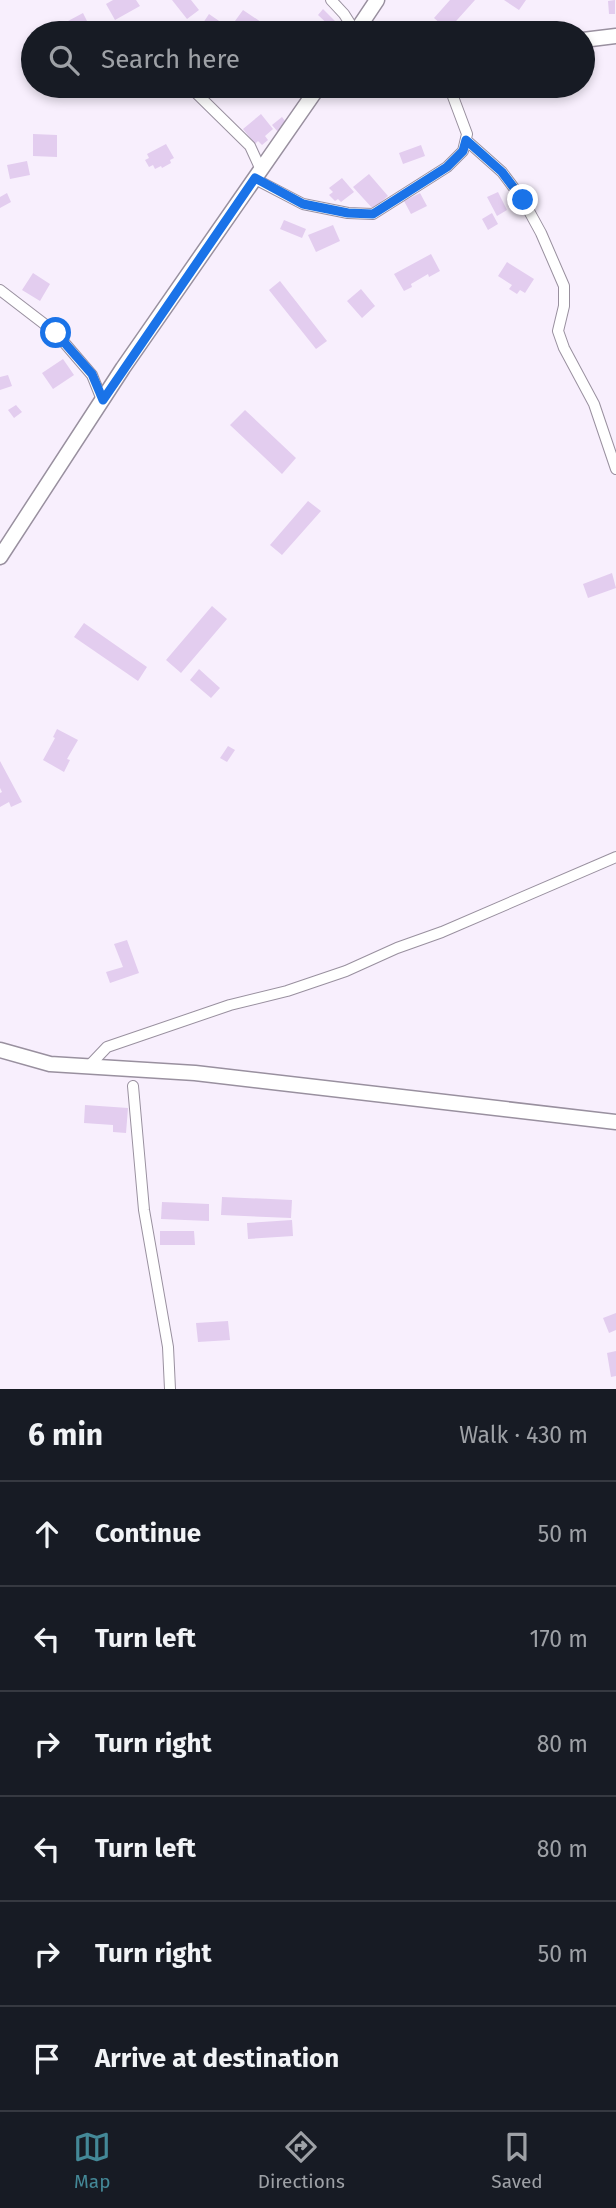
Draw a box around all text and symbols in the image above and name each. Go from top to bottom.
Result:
search box [21,21,595,98]
icon: search [45,41,83,79]
text: Search here [101,44,240,75]
route end [507,184,538,215]
route start [40,317,71,348]
text: 6 min [28,1417,103,1453]
text: Walk · 430 m [459,1421,588,1449]
icon: ahead [28,1515,66,1553]
text: Continue [95,1518,201,1549]
text: 50 m [538,1520,588,1548]
icon: left [28,1620,66,1658]
text: Turn left [95,1623,196,1654]
text: 170 m [529,1625,588,1653]
icon: right [28,1725,66,1763]
text: Turn right [95,1728,212,1759]
text: 80 m [537,1730,588,1758]
icon: left [28,1830,66,1868]
text: Turn left [95,1833,196,1864]
text: 80 m [537,1835,588,1863]
icon: right [28,1935,66,1973]
text: Turn right [95,1938,212,1969]
text: 50 m [538,1940,588,1968]
icon: arrive [28,2040,66,2078]
text: Arrive at destination [95,2043,339,2074]
tab: Map [73,2128,111,2193]
tab: Directions [258,2128,345,2193]
tab: Saved [491,2128,543,2193]

